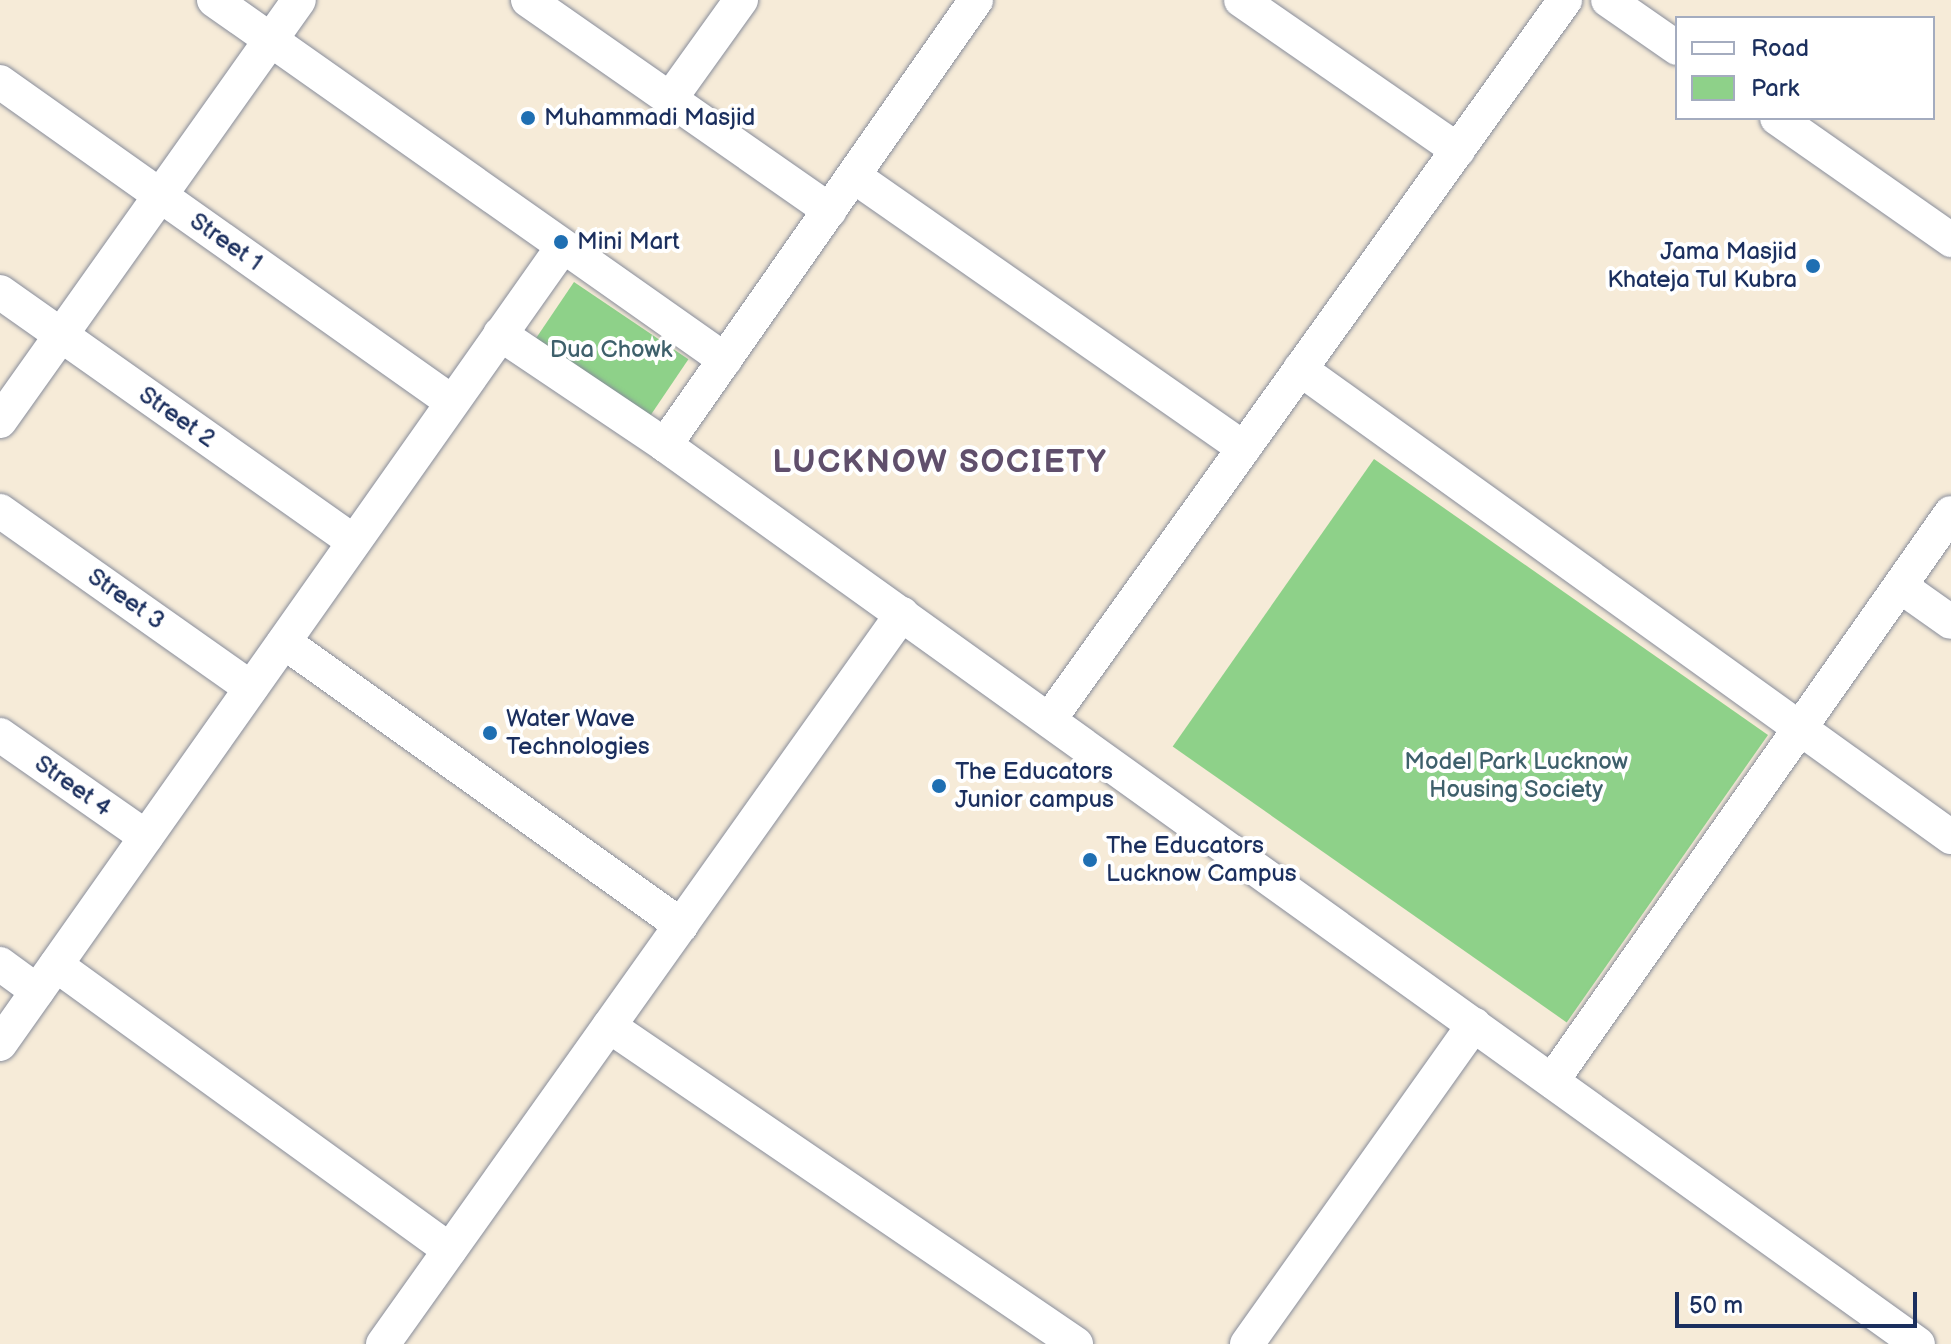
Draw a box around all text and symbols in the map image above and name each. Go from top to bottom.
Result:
legend [1675,16,1935,120]
text: Road [1751,34,1809,63]
text: Park [1751,74,1799,103]
place label: Muhammadi Masjid [544,104,755,132]
marker: Muhammadi Masjid [519,109,537,127]
street label: Street 1 [184,207,268,277]
place label: Mini Mart [577,228,680,256]
marker: Mini Mart [552,233,570,251]
place label: Jama Masjid Khateja Tul Kubra [1607,238,1797,294]
marker: Jama Masjid Khateja Tul Kubra [1804,257,1822,275]
park label: Dua Chowk [550,336,672,364]
street label: Street 2 [133,380,221,454]
district label: LUCKNOW SOCIETY [772,444,1108,482]
street label: Street 3 [82,562,170,636]
place label: Water Wave Technologies [506,705,650,761]
marker: Water Wave Technologies [481,724,499,742]
park label: Model Park Lucknow Housing Society [1404,748,1628,804]
street label: Street 4 [29,749,117,823]
place label: The Educators Junior campus [955,758,1114,814]
marker: The Educators Junior campus [930,777,948,795]
place label: The Educators Lucknow Campus [1106,832,1297,888]
marker: The Educators Lucknow Campus [1081,851,1099,869]
scale bar [1679,1276,1921,1326]
text: 50 m [1689,1291,1743,1320]

